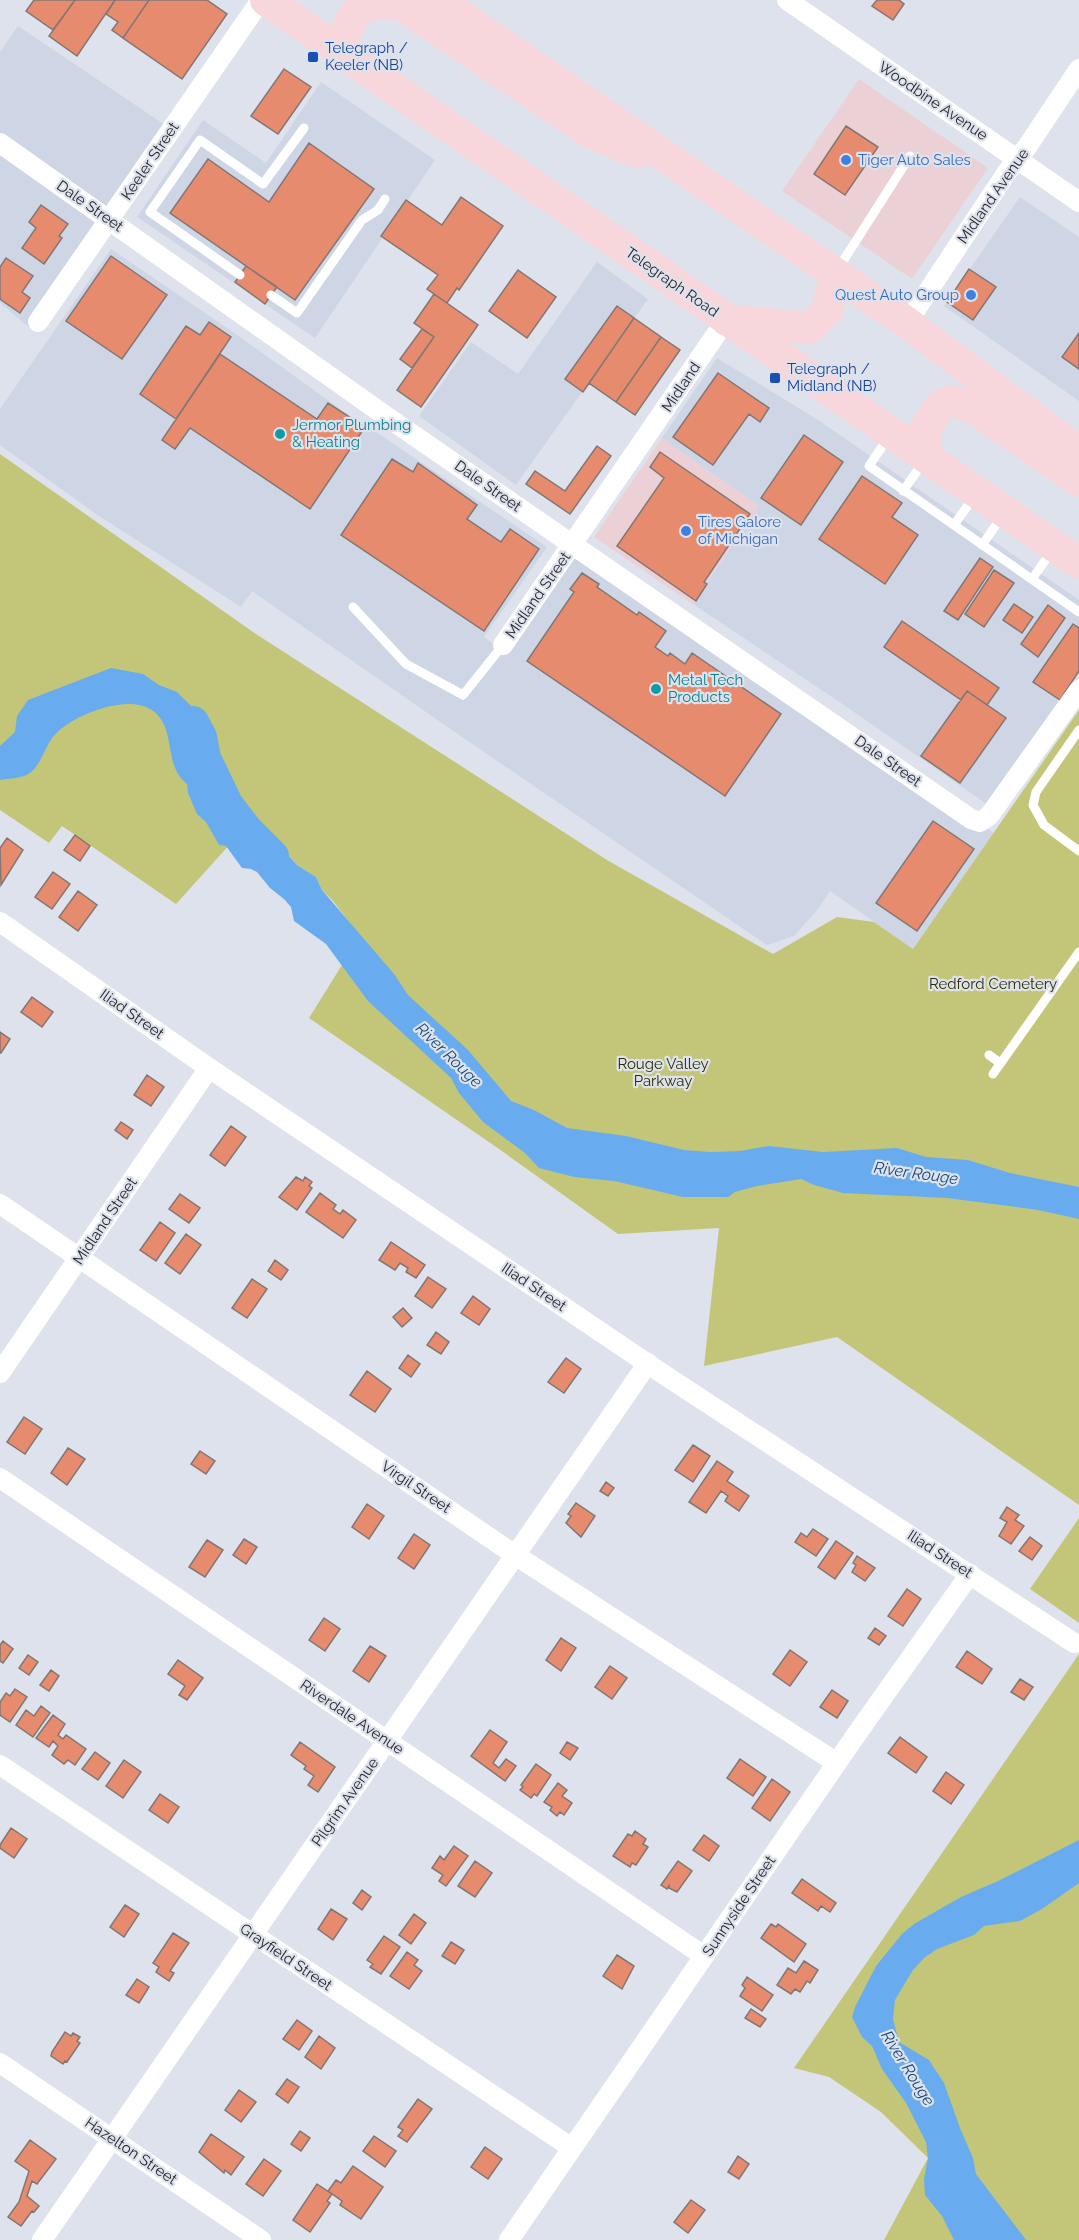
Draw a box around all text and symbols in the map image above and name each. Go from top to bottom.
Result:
place label: Telegraph / Keeler (NB) [325,39,408,74]
marker: Telegraph / Keeler (NB) [306,50,320,64]
street label: Woodbine Avenue [875,58,991,144]
street label: Keeler Street [117,119,183,203]
street label: Midland Avenue [953,145,1033,247]
place label: Tiger Auto Sales [858,151,971,169]
marker: Tiger Auto Sales [839,153,853,167]
street label: Dale Street [53,177,127,235]
street label: Telegraph Road [622,243,722,321]
place label: Quest Auto Group [835,286,959,304]
marker: Quest Auto Group [964,288,978,302]
street label: Midland [658,359,704,415]
place label: Telegraph / Midland (NB) [787,360,877,395]
marker: Telegraph / Midland (NB) [768,371,782,385]
place label: Jermor Plumbing & Heating [292,416,411,451]
marker: Jermor Plumbing & Heating [273,427,287,441]
street label: Dale Street [451,457,525,515]
place label: Tires Galore of Michigan [698,513,781,548]
marker: Tires Galore of Michigan [679,524,693,538]
street label: Midland Street [502,548,574,642]
place label: Metal Tech Products [668,671,743,706]
marker: Metal Tech Products [649,682,663,696]
street label: Dale Street [851,732,925,790]
park label: Redford Cemetery [929,975,1057,993]
street label: Iliad Street [97,985,167,1043]
water label: River Rouge [412,1019,486,1092]
park label: Rouge Valley Parkway [617,1055,709,1090]
water label: River Rouge [873,1158,960,1188]
street label: Midland Street [69,1174,141,1268]
street label: Iliad Street [498,1259,570,1315]
street label: Virgil Street [378,1457,454,1517]
street label: Iliad Street [904,1526,976,1582]
street label: Riverdale Avenue [297,1676,407,1758]
street label: Pilgrim Avenue [308,1754,382,1850]
street label: Sunnyside Street [699,1852,779,1960]
street label: Grayfield Street [237,1920,335,1994]
water label: River Rouge [877,2027,939,2109]
street label: Hazelton Street [82,2114,180,2188]

